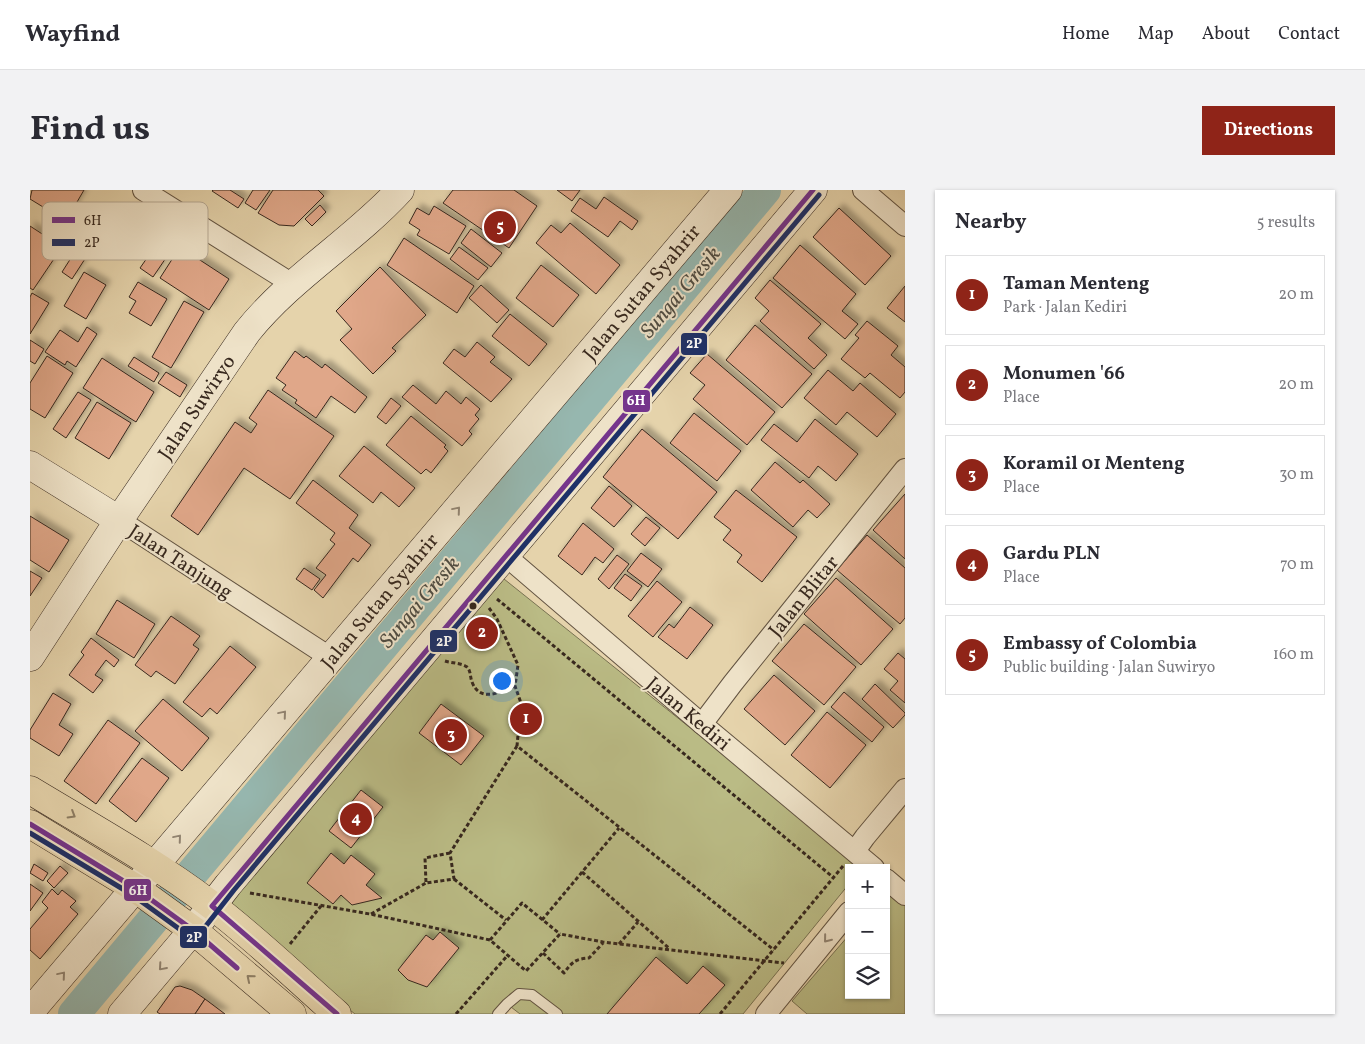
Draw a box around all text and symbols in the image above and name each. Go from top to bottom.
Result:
text: Wayfind [25,18,120,52]
text: Home [1062,22,1110,47]
text: Map [1138,22,1174,47]
text: About [1202,22,1250,47]
text: Contact [1278,22,1340,47]
text: Find us [30,106,150,154]
button: Directions [1202,106,1335,155]
legend [42,202,208,260]
pin: 5 [484,208,516,246]
text: Nearby [955,208,1026,237]
text: 6H [84,212,102,231]
text: 5 results [1257,212,1315,234]
street label: Jalan Sutan Syahrir [577,219,708,367]
text: 2P [84,234,100,253]
water label: Sungai Gresik [634,241,728,345]
text: Taman Menteng [1003,271,1149,297]
text: 1 [969,284,975,306]
text: 20 m [1279,284,1314,306]
text: Park · Jalan Kediri [1003,297,1127,319]
line badge: 2P [680,332,708,356]
text: 2P [686,335,702,354]
street label: Jalan Suwiryo [152,350,243,466]
text: Monumen '66 [1003,361,1125,387]
text: 2 [968,374,976,396]
text: 20 m [1279,374,1314,396]
text: Place [1003,387,1040,409]
line badge: 6H [622,389,651,413]
text: 6H [627,392,645,411]
text: Koramil 01 Menteng [1003,451,1185,477]
text: 3 [968,464,976,486]
text: 30 m [1279,464,1314,486]
text: Place [1003,477,1040,499]
one-way arrow [451,506,460,515]
street label: Jalan Tanjung [122,518,238,607]
street label: Jalan Sutan Syahrir [315,528,446,676]
text: Gardu PLN [1003,541,1100,567]
street label: Jalan Blitar [763,550,846,644]
water label: Sungai Gresik [373,551,467,655]
text: 4 [967,554,977,576]
text: 70 m [1280,554,1314,576]
text: Place [1003,567,1040,589]
unlabelled marker [468,601,478,611]
pin: 2 [466,614,498,652]
line badge: 2P [429,629,458,653]
text: Embassy of Colombia [1003,631,1197,657]
text: 2P [436,633,452,652]
text: 5 [968,644,976,666]
text: 160 m [1273,644,1314,666]
text: Public building · Jalan Suwiryo [1003,657,1215,679]
your location [489,668,515,694]
street label: Jalan Kediri [640,671,736,758]
pin: 1 [510,700,542,738]
one-way arrow [278,710,287,719]
pin: 3 [435,716,467,754]
pin: 4 [340,800,372,838]
one-way arrow [66,809,75,819]
one-way arrow [172,834,181,843]
map controls [845,864,890,999]
button: + [845,864,890,909]
line badge: 6H [123,878,152,902]
text: 6H [129,882,147,901]
button: − [845,909,890,954]
line badge: 2P [179,925,208,949]
text: 2P [186,929,202,948]
one-way arrow [824,933,832,942]
button: layers [845,954,890,999]
one-way arrow [158,962,167,971]
one-way arrow [56,971,65,980]
one-way arrow [246,975,255,984]

